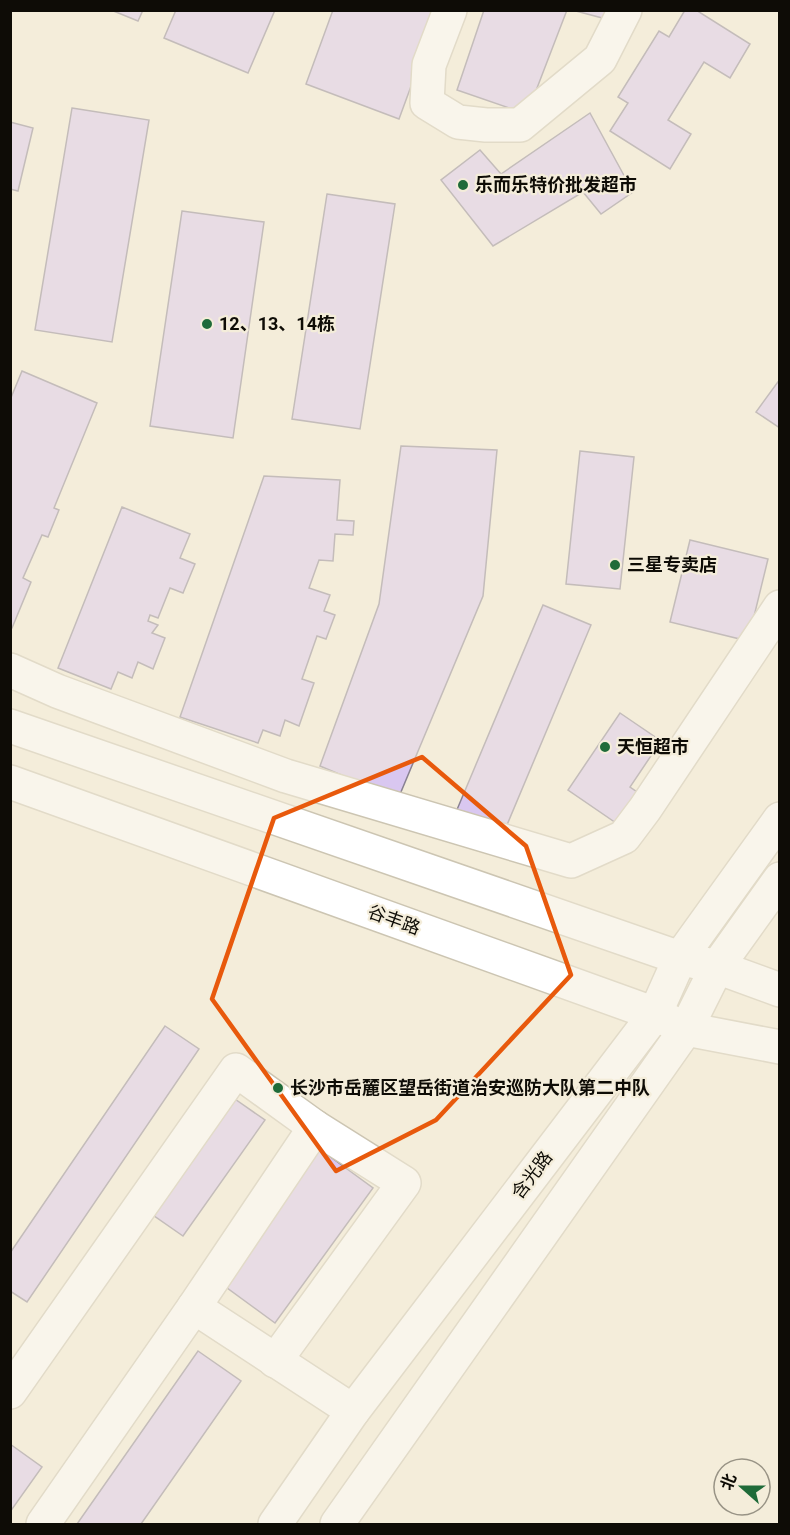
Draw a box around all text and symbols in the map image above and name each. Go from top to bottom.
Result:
place label: 乐而乐特价批发超市 [475,174,637,195]
marker: 乐而乐特价批发超市 [456,178,470,192]
place label: 12、13、14栋 [219,313,335,334]
marker: 12、13、14栋 [200,317,214,331]
place label: 三星专卖店 [627,554,717,575]
marker: 三星专卖店 [608,558,622,572]
place label: 天恒超市 [617,736,689,757]
marker: 天恒超市 [598,740,612,754]
street label: 谷丰路 [365,900,423,939]
place label: 长沙市岳麓区望岳街道治安巡防大队第二中队 [290,1077,650,1098]
marker: 长沙市岳麓区望岳街道治安巡防大队第二中队 [271,1081,285,1095]
street label: 含光路 [507,1147,556,1203]
north arrow [712,1457,772,1517]
text: 北 [717,1471,740,1493]

